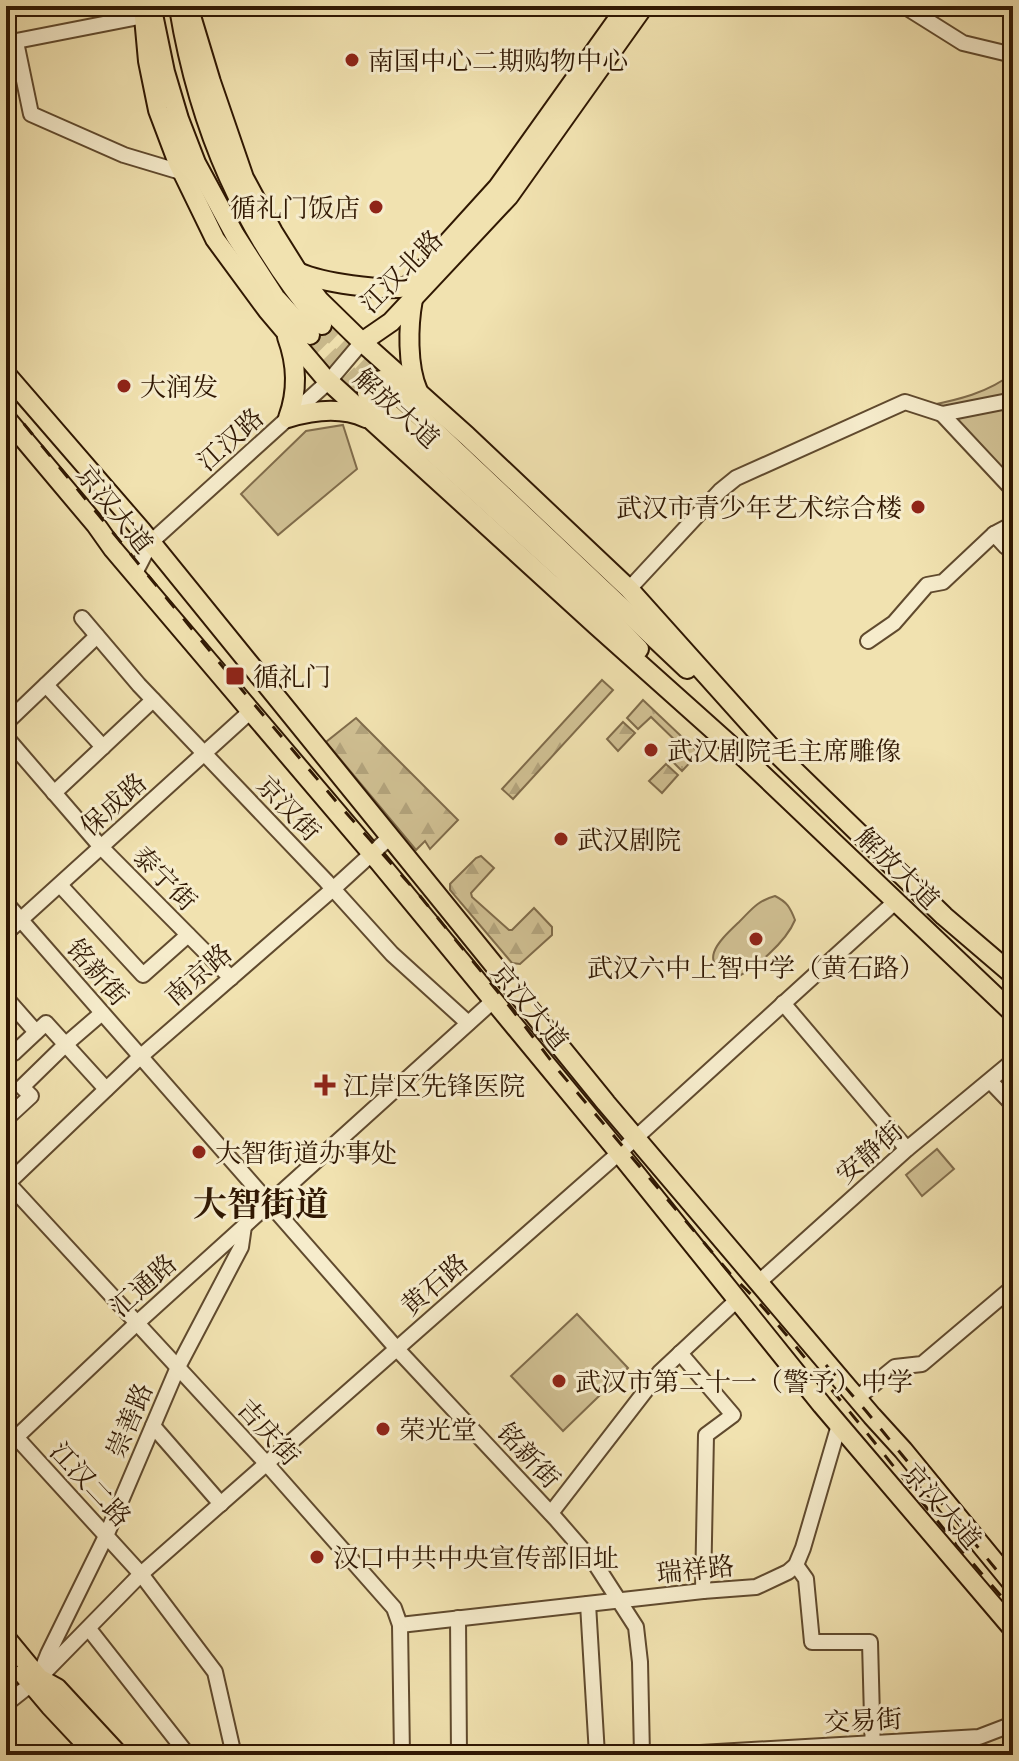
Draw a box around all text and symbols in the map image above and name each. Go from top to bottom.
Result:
place label: 南国中心二期购物中心 [368,41,628,80]
marker: 南国中心二期购物中心 [343,51,361,69]
place label: 循礼门饭店 [230,188,360,227]
marker: 循礼门饭店 [367,198,385,216]
street label: 江汉北路 [350,220,452,322]
street label: 解放大道 [345,359,449,457]
place label: 大润发 [140,367,218,406]
marker: 大润发 [115,377,133,395]
street label: 江汉路 [188,398,272,480]
street label: 京汉大道 [67,456,163,562]
place label: 武汉市青少年艺术综合楼 [616,488,902,527]
marker: 武汉市青少年艺术综合楼 [909,498,927,516]
place label: 循礼门 [253,657,331,696]
marker: 循礼门 [224,665,246,687]
place label: 武汉剧院毛主席雕像 [667,731,901,770]
marker: 武汉剧院毛主席雕像 [642,741,660,759]
street label: 保成路 [71,763,155,845]
street label: 京汉街 [248,766,330,850]
street label: 解放大道 [847,818,949,918]
place label: 武汉剧院 [577,820,681,859]
marker: 武汉剧院 [552,830,570,848]
street label: 泰宁街 [124,837,206,919]
street label: 铭新街 [58,930,138,1014]
marker: 武汉六中上智中学（黄石路） [747,930,765,948]
street label: 南京路 [156,934,240,1014]
place label: 武汉六中上智中学（黄石路） [587,948,925,987]
street label: 京汉大道 [482,954,578,1058]
place label: 江岸区先锋医院 [343,1066,525,1105]
marker: 江岸区先锋医院 [314,1074,336,1096]
street label: 安静街 [827,1112,911,1192]
place label: 大智街道办事处 [215,1133,397,1172]
marker: 大智街道办事处 [190,1143,208,1161]
district label: 大智街道 [193,1179,329,1228]
street label: 汇通路 [101,1244,185,1326]
street label: 黄石路 [392,1244,476,1324]
place label: 武汉市第二十一（警予）中学 [575,1362,913,1401]
marker: 武汉市第二十一（警予）中学 [550,1372,568,1390]
street label: 崇善路 [96,1376,162,1464]
street label: 吉庆街 [228,1390,310,1474]
place label: 荣光堂 [399,1410,477,1449]
street label: 铭新街 [488,1413,570,1497]
marker: 荣光堂 [374,1420,392,1438]
street label: 江汉二路 [41,1433,141,1535]
street label: 京汉大道 [893,1454,991,1558]
place label: 汉口中共中央宣传部旧址 [333,1538,619,1577]
street label: 瑞祥路 [654,1546,736,1592]
marker: 汉口中共中央宣传部旧址 [308,1548,326,1566]
street label: 交易街 [823,1698,903,1742]

